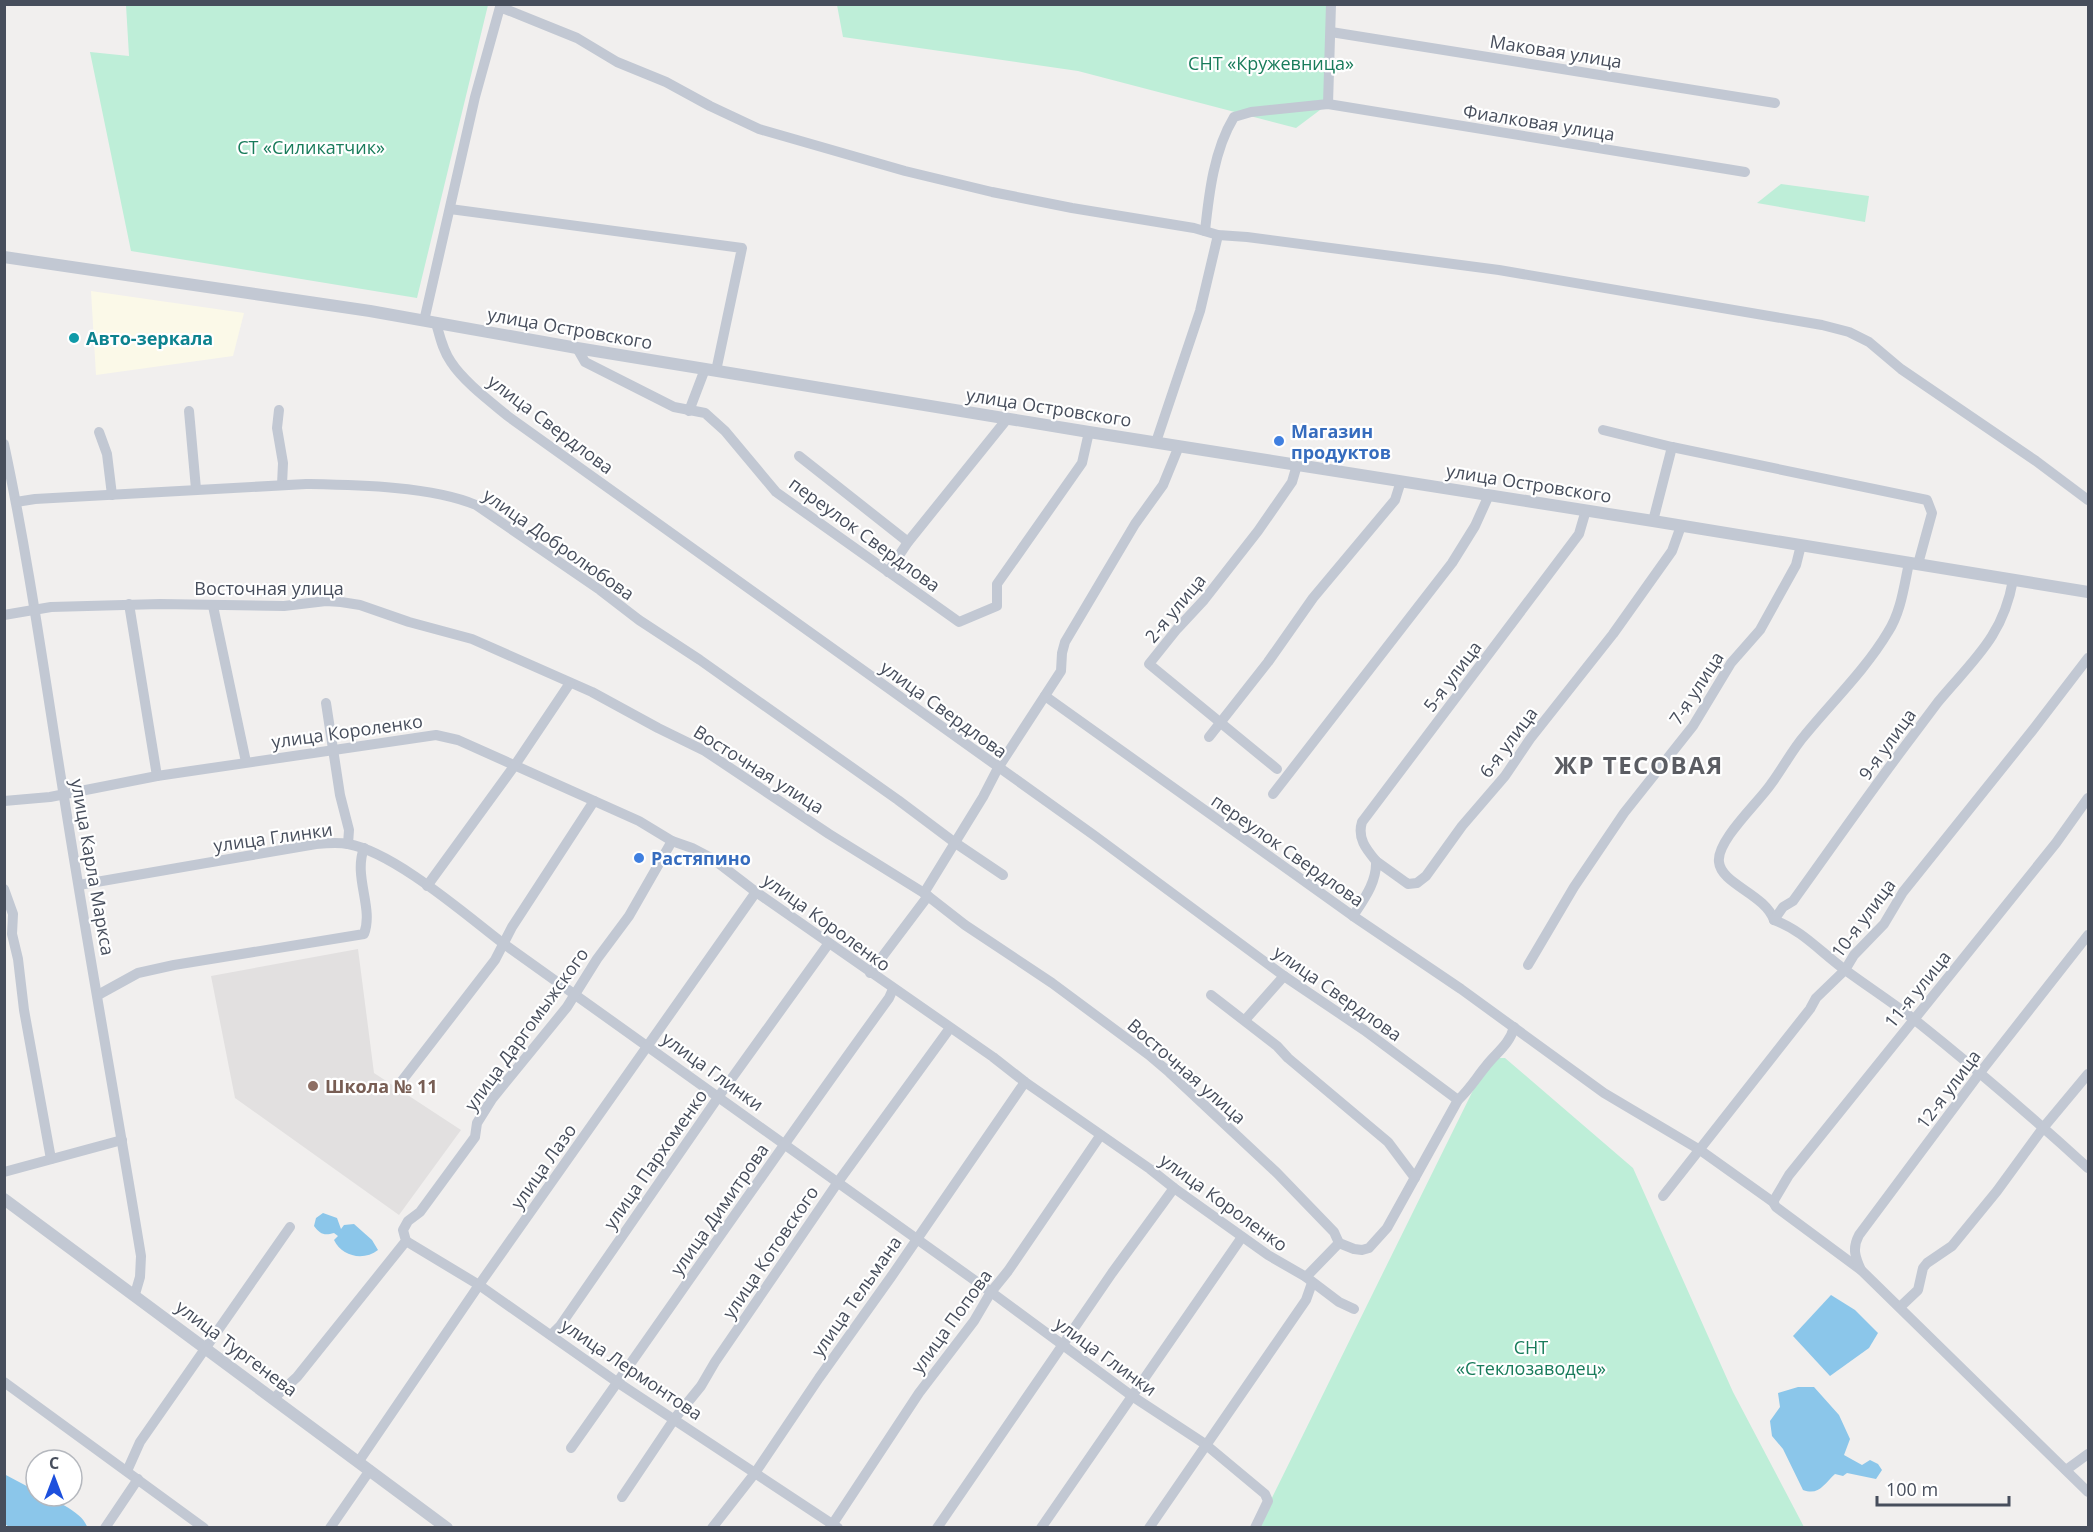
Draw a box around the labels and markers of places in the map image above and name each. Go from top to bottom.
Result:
place label: Авто-зеркала [86,326,213,350]
marker: Авто-зеркала [67,331,81,345]
place label: Магазин продуктов [1291,419,1391,464]
marker: Магазин продуктов [1272,434,1286,448]
place label: Растяпино [651,846,751,870]
marker: Растяпино [632,851,646,865]
place label: Школа № 11 [325,1074,438,1098]
marker: Школа № 11 [306,1079,320,1093]

